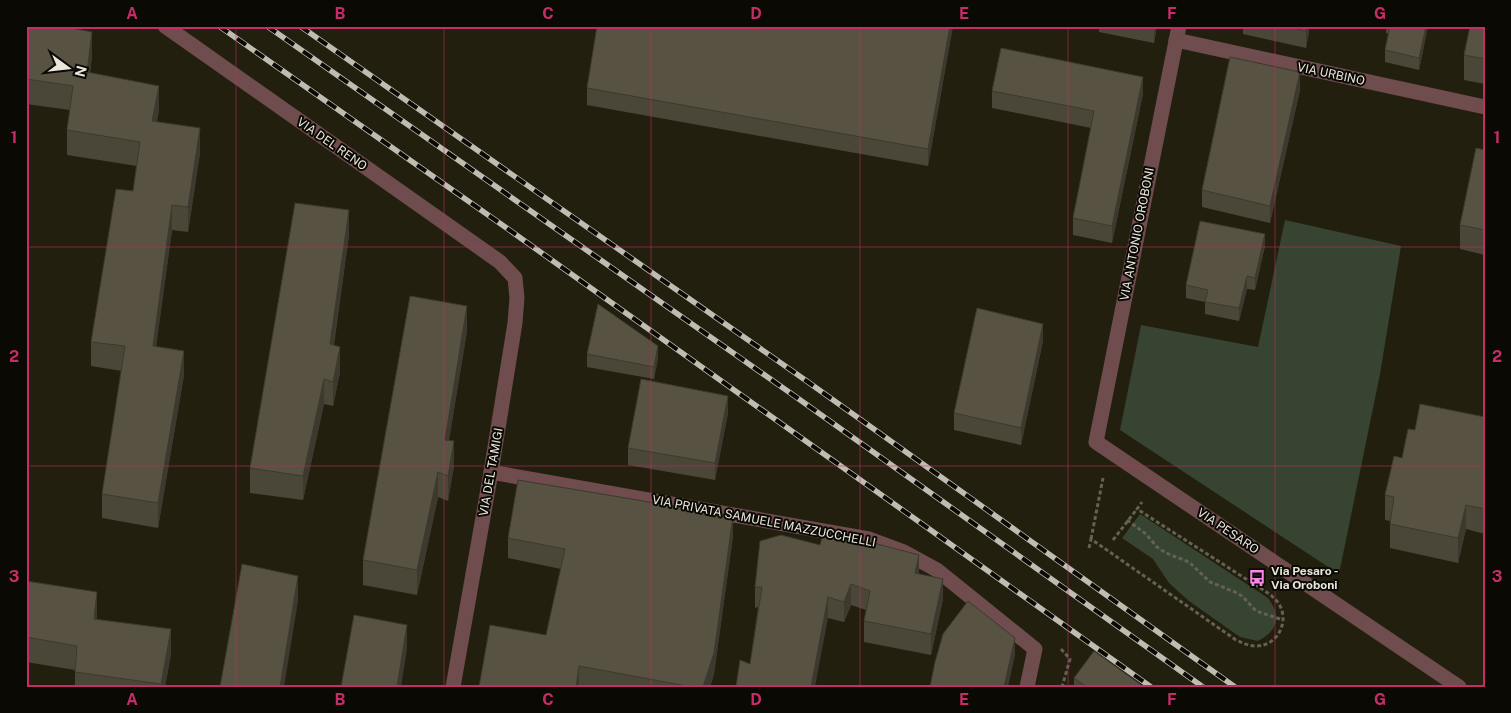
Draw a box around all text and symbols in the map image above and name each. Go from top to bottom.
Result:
text: A [126,4,138,23]
text: B [335,4,346,23]
text: C [542,4,554,23]
text: D [750,4,762,23]
text: E [959,4,969,23]
text: F [1167,4,1177,23]
text: G [1374,4,1386,23]
north arrow [42,42,92,92]
street label: VIA URBINO [1296,60,1366,88]
text: N [71,64,90,79]
street label: VIA DEL RENO [294,115,370,173]
text: 1 [11,128,17,147]
text: 1 [1494,128,1500,147]
street label: VIA ANTONIO OROBONI [1117,166,1157,302]
text: 2 [9,347,19,366]
text: 2 [1492,347,1502,366]
street label: VIA DEL TAMIGI [476,427,506,517]
street label: VIA PRIVATA SAMUELE MAZZUCCHELLI [651,492,877,550]
street label: VIA PESARO [1195,505,1262,557]
place label: Via Pesaro - Via Oroboni [1271,564,1338,592]
text: 3 [9,567,19,586]
text: 3 [1492,567,1502,586]
bus stop icon: Via Pesaro - Via Oroboni [1247,568,1267,588]
text: A [126,690,138,709]
text: B [335,690,346,709]
text: C [542,690,554,709]
text: D [750,690,762,709]
text: E [959,690,969,709]
text: F [1167,690,1177,709]
text: G [1374,690,1386,709]

